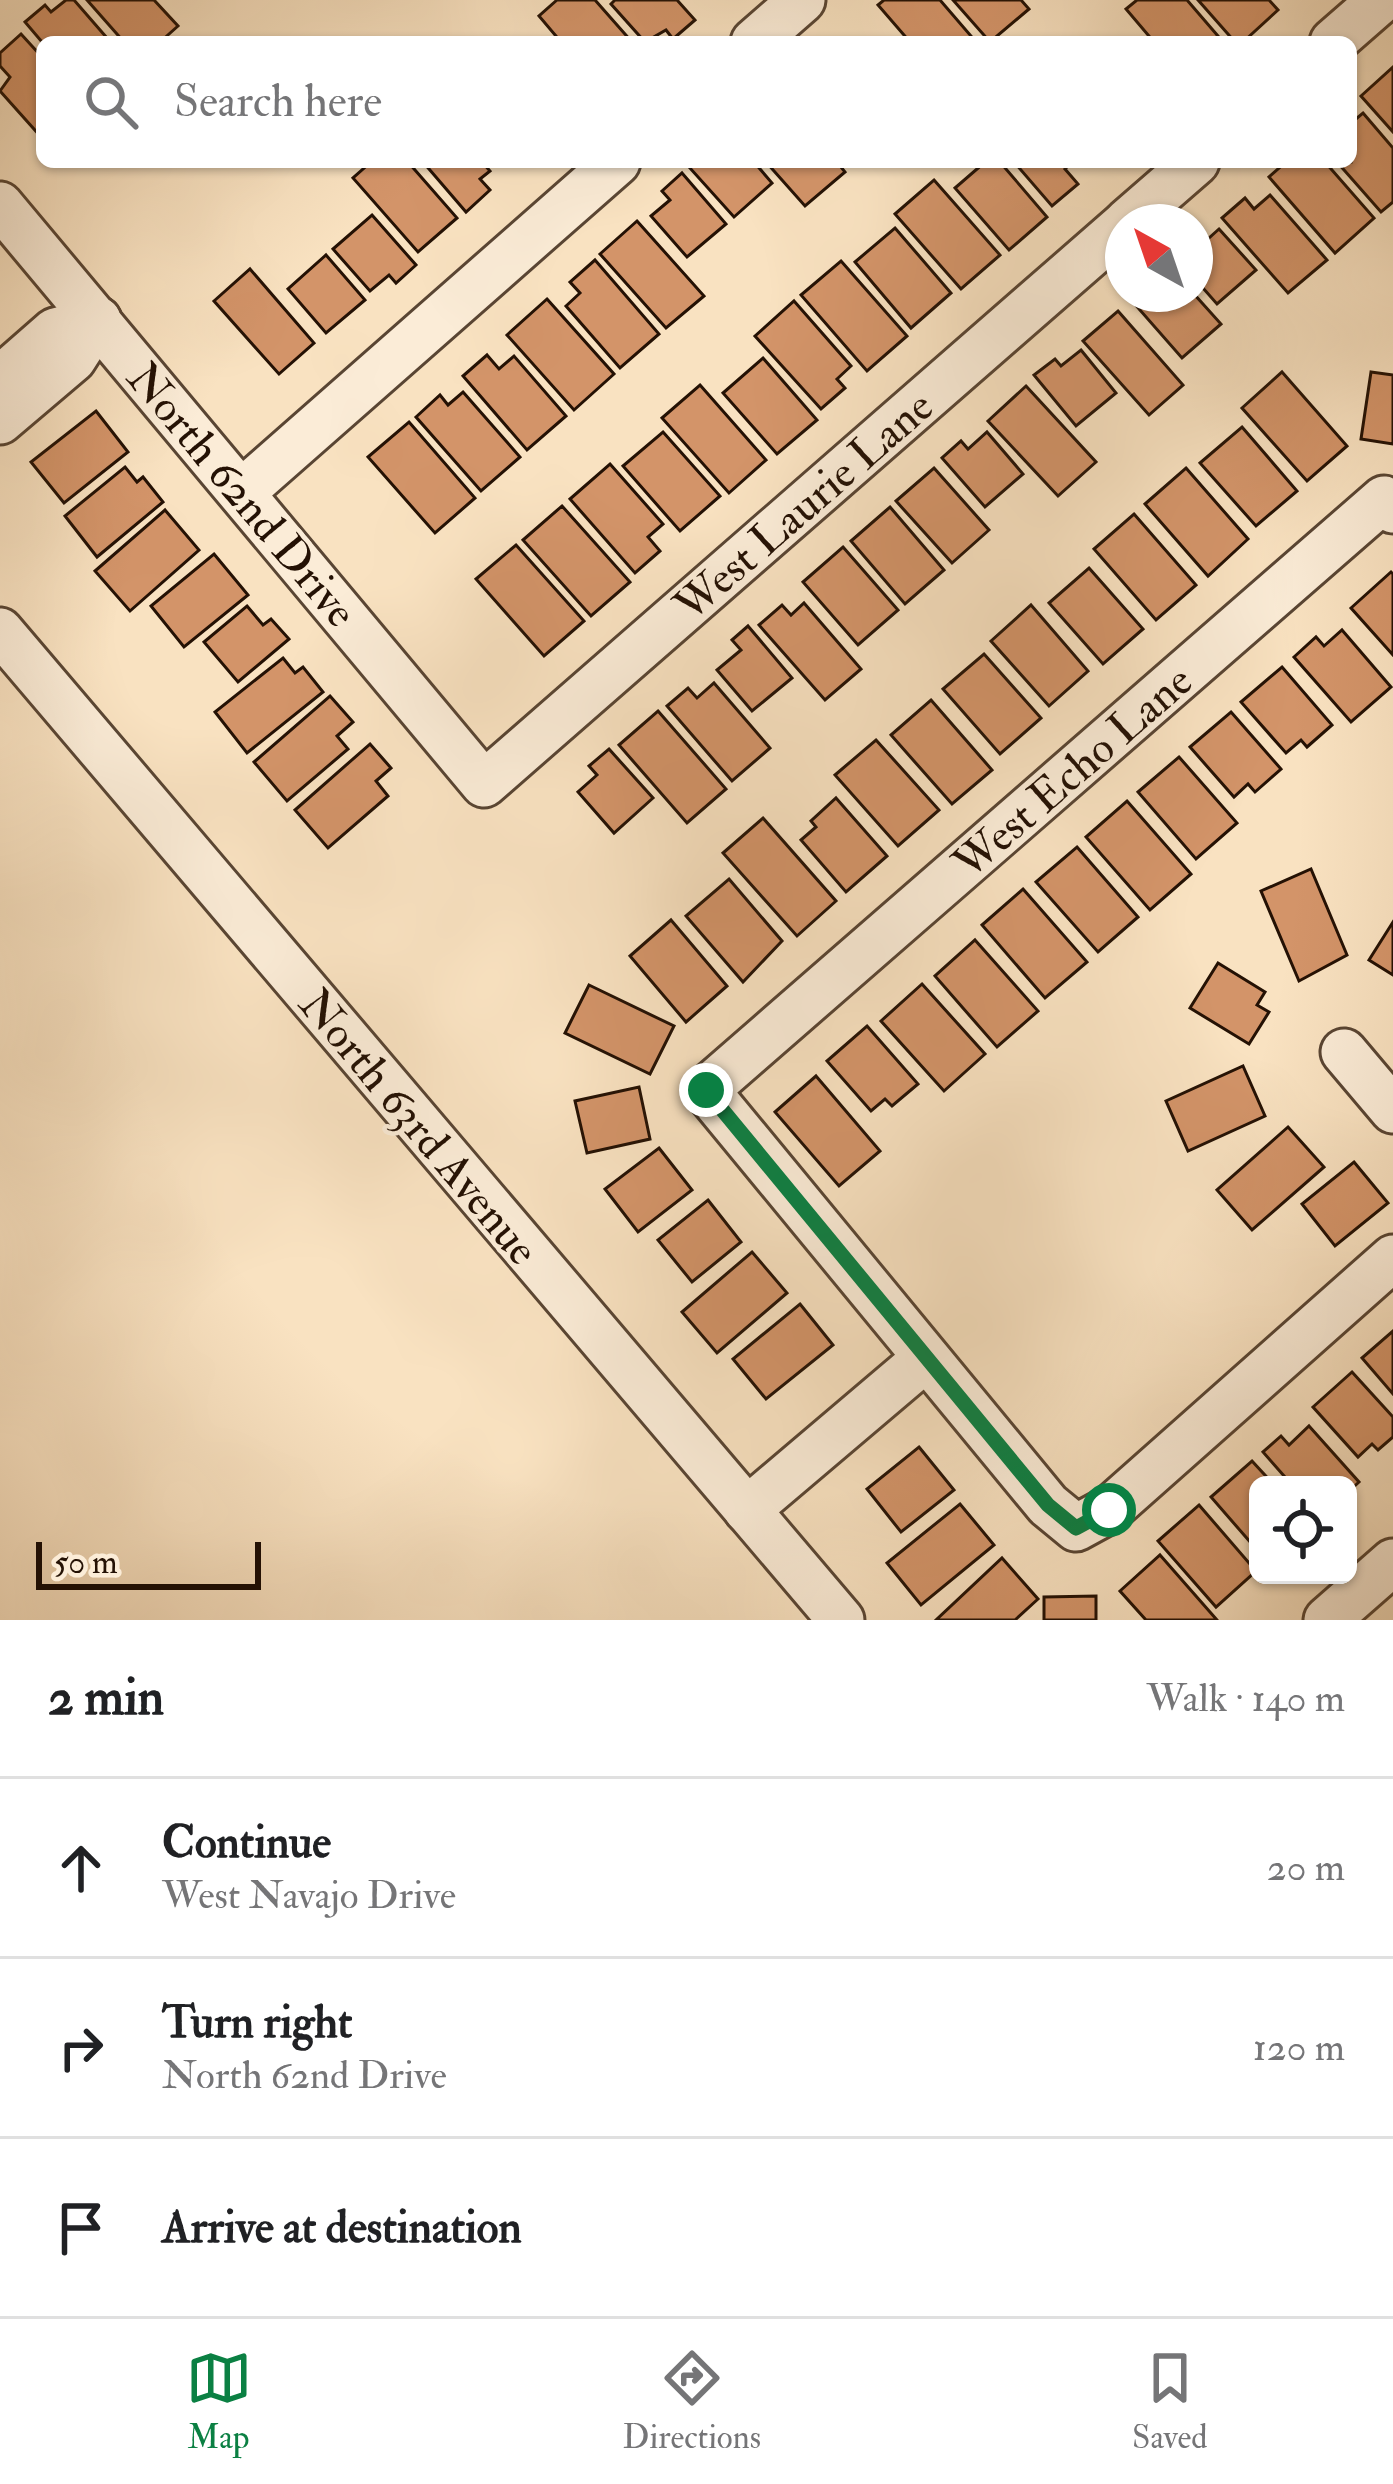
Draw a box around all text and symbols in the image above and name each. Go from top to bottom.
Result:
search box [36,36,1357,168]
icon: search [78,69,144,135]
text: Search here [174,74,382,130]
north arrow [1105,204,1213,312]
street label: North 62nd Drive [114,351,369,639]
street label: West Laurie Lane [663,379,945,635]
street label: West Echo Lane [942,653,1204,892]
street label: North 63rd Avenue [287,978,550,1277]
route end [679,1063,733,1117]
map controls [1249,1476,1357,1584]
button: locate [1249,1476,1357,1584]
route start [1082,1483,1136,1537]
scale bar [36,1536,261,1589]
text: 50 m [54,1542,118,1583]
text: 2 min [48,1666,164,1730]
text: Walk · 140 m [1147,1674,1345,1723]
text: Continue [162,1815,331,1871]
icon: ahead [48,1835,114,1901]
text: 20 m [1267,1843,1345,1892]
text: West Navajo Drive [162,1871,456,1920]
text: Turn right [162,1995,352,2051]
icon: right [48,2015,114,2081]
text: 120 m [1253,2023,1345,2072]
text: North 62nd Drive [162,2051,447,2100]
icon: arrive [48,2195,114,2261]
text: Arrive at destination [162,2200,522,2256]
tab: Map [186,2345,252,2458]
tab: Directions [623,2345,761,2458]
tab: Saved [1132,2345,1207,2458]

